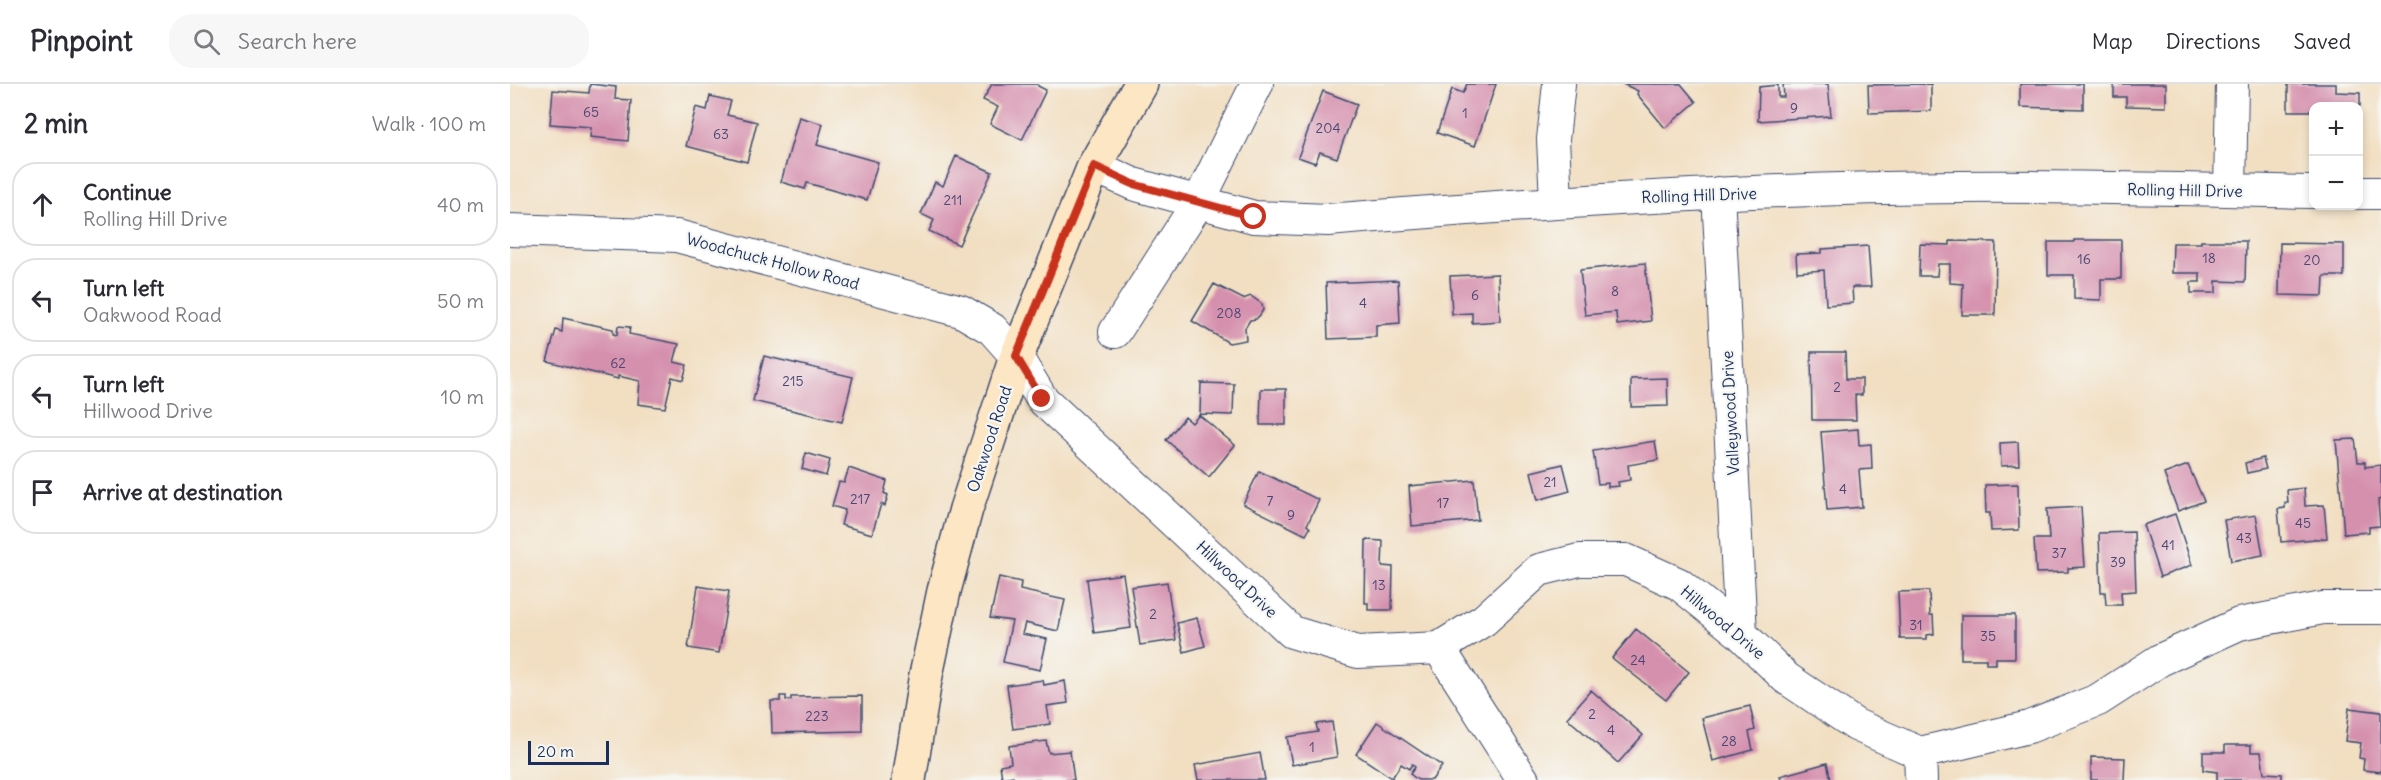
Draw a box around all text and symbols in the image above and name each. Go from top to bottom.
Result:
search box [169,14,589,68]
text: Pinpoint [30,23,133,59]
icon: search [190,25,223,58]
text: Search here [238,27,357,55]
text: Map [2092,28,2133,55]
text: Directions [2166,28,2260,55]
text: Saved [2293,28,2351,55]
house number: 9 [1790,99,1798,117]
map controls [2309,102,2363,210]
button: + [2309,102,2363,156]
house number: 65 [583,103,599,121]
house number: 1 [1462,104,1468,122]
text: 2 min [24,107,88,140]
text: Walk · 100 m [372,111,486,136]
house number: 204 [1316,119,1340,137]
house number: 63 [713,125,729,143]
button: − [2309,156,2363,210]
text: Continue [83,178,172,206]
street label: Rolling Hill Drive [2127,179,2243,201]
street label: Rolling Hill Drive [1641,183,1757,207]
icon: ahead [26,188,59,221]
house number: 211 [944,191,962,209]
text: 40 m [437,192,484,217]
route start [1240,203,1266,229]
text: Rolling Hill Drive [83,206,228,231]
street label: Woodchuck Hollow Road [684,228,862,294]
house number: 18 [2202,249,2216,267]
house number: 16 [2077,250,2091,268]
house number: 20 [2304,251,2320,269]
text: Turn left [83,274,164,302]
house number: 8 [1611,282,1619,300]
icon: left [26,284,59,317]
house number: 6 [1471,286,1479,304]
text: 50 m [437,288,484,313]
house number: 4 [1359,294,1367,312]
text: Oakwood Road [83,302,222,327]
house number: 208 [1217,304,1241,322]
street label: Valleywood Drive [1717,350,1743,476]
house number: 62 [610,354,626,372]
text: Turn left [83,370,164,398]
house number: 215 [782,372,804,390]
house number: 2 [1833,378,1841,396]
icon: left [26,380,59,413]
street label: Oakwood Road [962,383,1016,495]
text: 10 m [441,384,484,409]
route end [1028,385,1054,411]
text: Hillwood Drive [83,398,213,423]
house number: 21 [1543,473,1557,491]
icon: arrive [26,476,59,509]
text: Arrive at destination [83,478,283,506]
house number: 4 [1839,480,1847,498]
house number: 217 [850,490,870,508]
house number: 7 [1267,492,1274,510]
house number: 17 [1437,494,1449,512]
house number: 9 [1287,506,1295,524]
house number: 45 [2295,514,2311,532]
house number: 43 [2236,529,2252,547]
street label: Hillwood Drive [1192,536,1282,622]
house number: 41 [2161,536,2175,554]
house number: 37 [2052,544,2067,562]
house number: 39 [2110,553,2126,571]
house number: 13 [1372,576,1386,594]
street label: Hillwood Drive [1677,581,1769,663]
house number: 2 [1149,605,1157,623]
house number: 31 [1909,616,1923,634]
house number: 35 [1980,627,1996,645]
house number: 24 [1630,651,1646,669]
house number: 2 [1588,705,1596,723]
house number: 223 [805,707,829,725]
house number: 4 [1607,721,1615,739]
house number: 28 [1721,732,1737,750]
scale bar [528,738,609,766]
house number: 1 [1309,738,1315,756]
text: 20 m [537,741,574,761]

